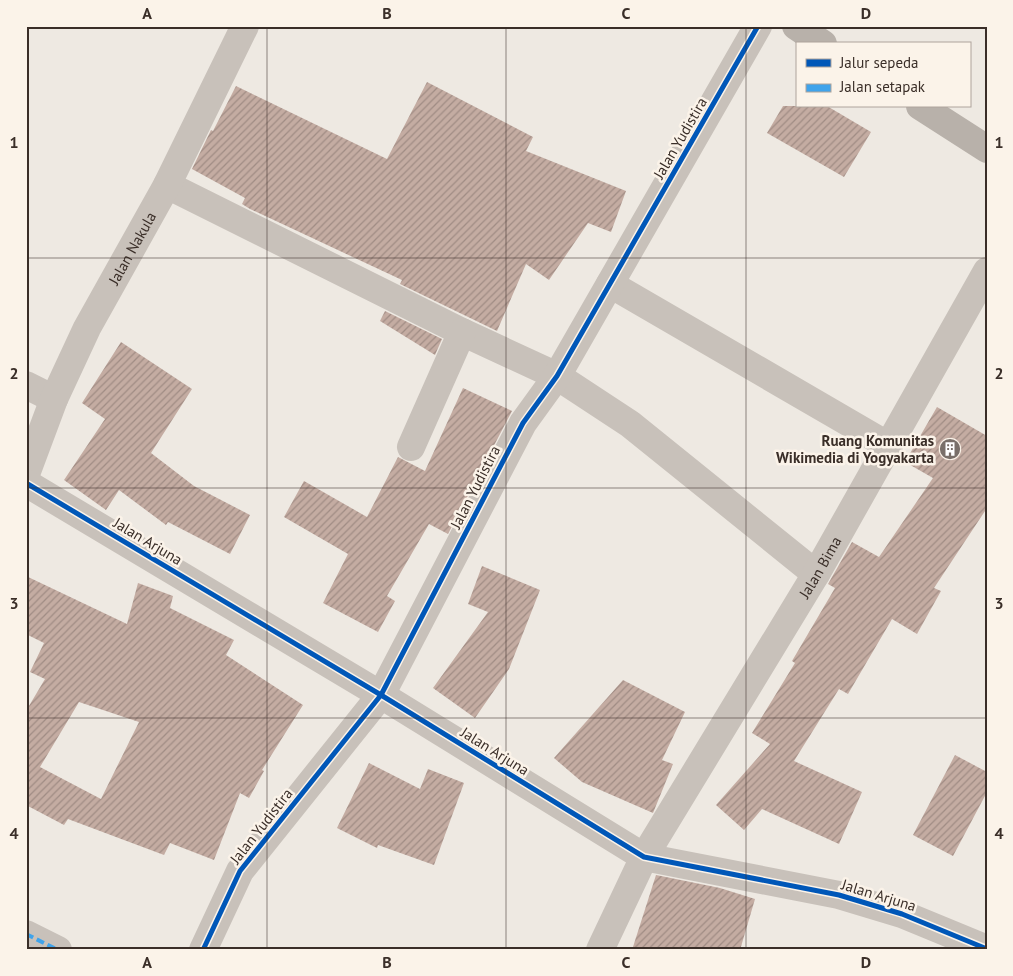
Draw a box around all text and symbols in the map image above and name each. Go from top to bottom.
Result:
text: A [142,3,152,23]
text: B [382,3,392,23]
text: C [622,3,631,23]
text: D [861,3,871,23]
legend [796,42,970,108]
text: Jalur sepeda [839,53,919,72]
text: Jalan setapak [839,77,926,96]
street label: Jalan Yudistira [649,94,711,183]
text: 1 [9,132,19,152]
text: 1 [994,132,1004,152]
street label: Jalan Nakula [103,208,160,289]
text: 2 [9,363,19,383]
text: 2 [994,363,1004,383]
place label: Ruang Komunitas Wikimedia di Yogyakarta [776,431,934,467]
building icon: Ruang Komunitas Wikimedia di Yogyakarta [938,437,962,461]
street label: Jalan Yudistira [445,442,504,533]
street label: Jalan Arjuna [109,513,186,569]
street label: Jalan Bima [794,533,845,602]
text: 3 [9,593,19,613]
text: 3 [994,593,1004,613]
street label: Jalan Arjuna [456,722,533,779]
street label: Jalan Yudistira [225,784,296,868]
text: 4 [9,823,19,843]
text: 4 [994,823,1004,843]
street label: Jalan Arjuna [838,874,919,915]
text: A [142,952,152,972]
text: B [382,952,392,972]
text: C [622,952,631,972]
text: D [861,952,871,972]

